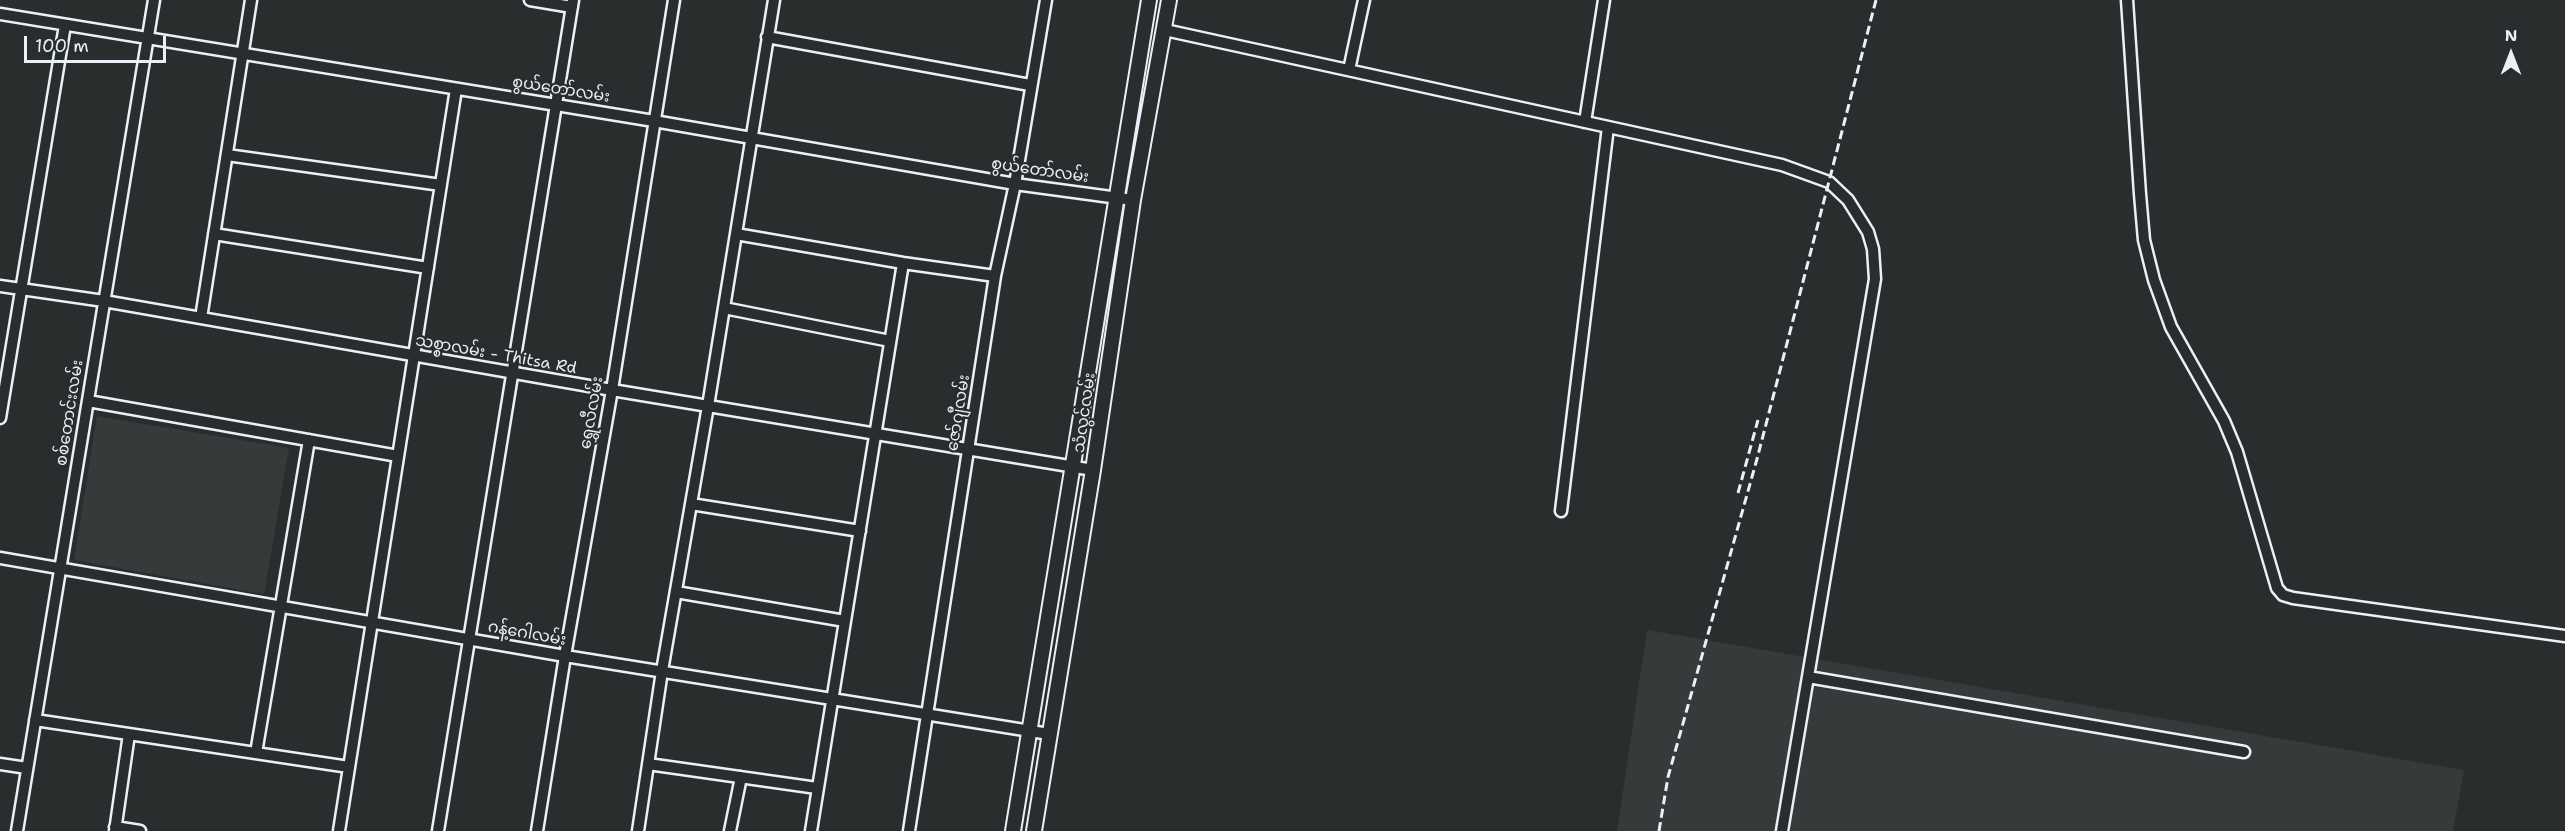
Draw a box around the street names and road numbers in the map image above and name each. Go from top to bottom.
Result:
street label: စွယ်တော်လမ်း [511,73,611,107]
street label: စွယ်တော်လမ်း [990,155,1090,187]
street label: သစ္စာလမ်း - Thitsa Rd [414,331,578,379]
street label: စစ်တောင်းလမ်း [52,359,88,467]
street label: သံလွင်လမ်း [1070,372,1100,454]
street label: ဇော်ဂျီလမ်း [943,373,975,453]
street label: ရွှေလီလမ်း [576,375,608,451]
street label: ဂန့်ဂေါလမ်း [486,618,568,650]

